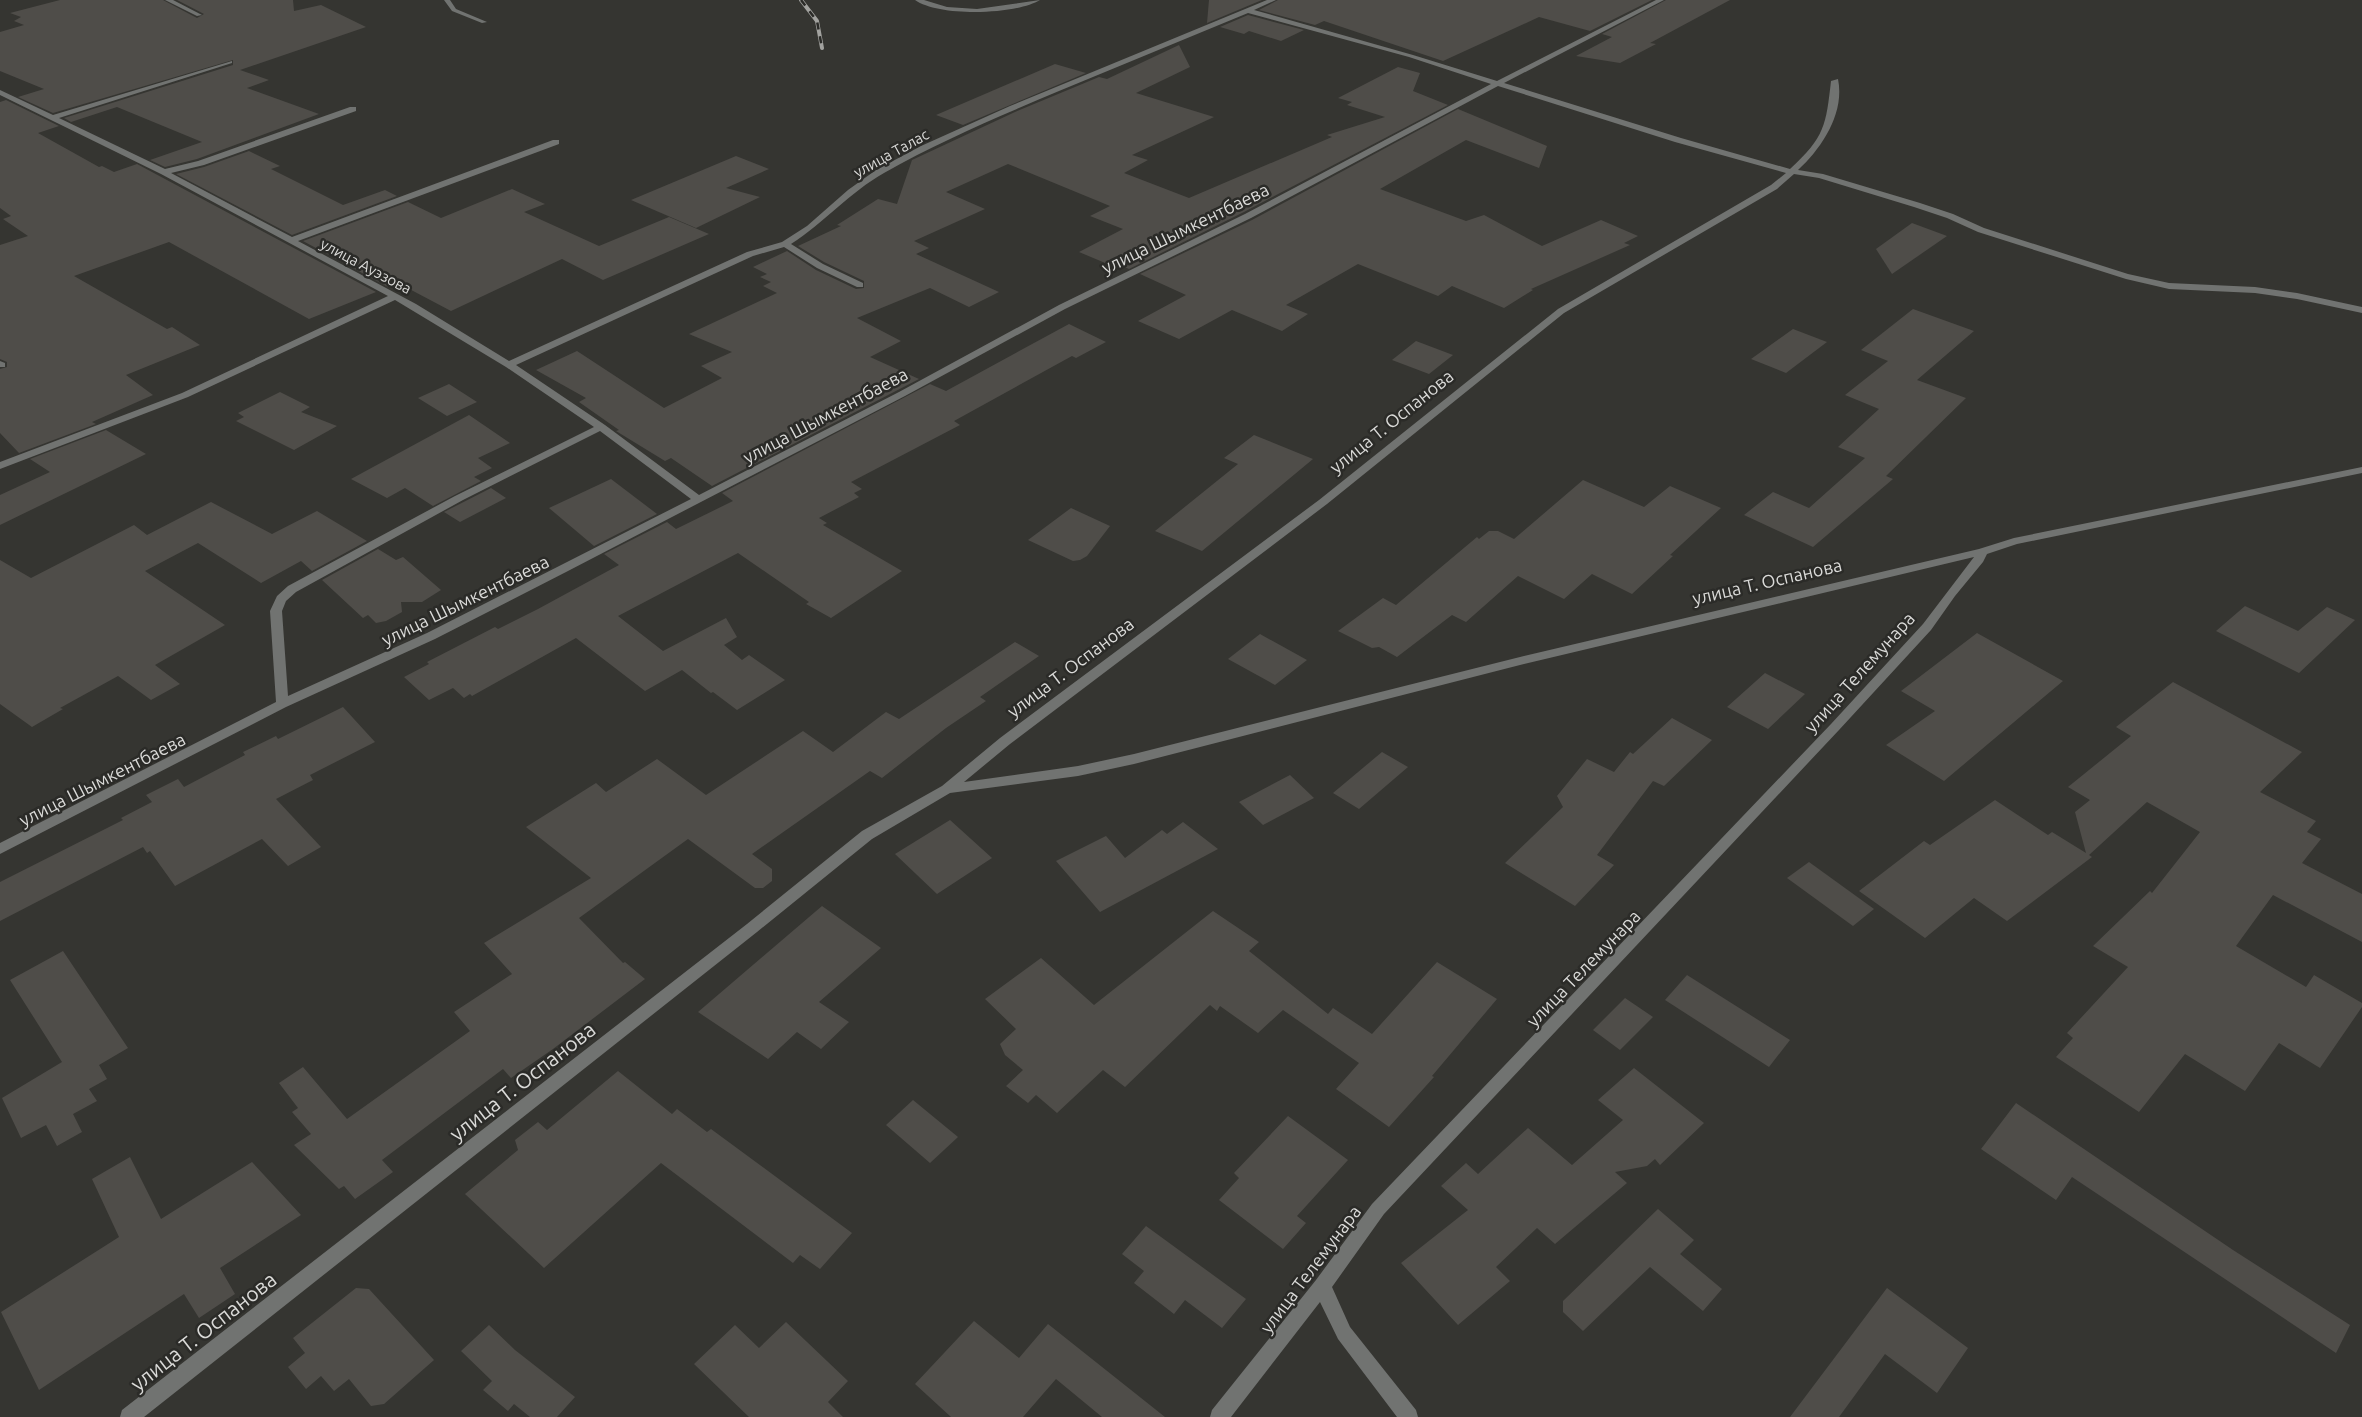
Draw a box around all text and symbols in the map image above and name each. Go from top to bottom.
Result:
street label: улица Талас [850,125,932,181]
street label: улица Шымкентбаева [1098,179,1272,277]
street label: улица Ауэзова [318,235,414,297]
street label: улица Шымкентбаева [739,363,911,467]
street label: улица Т. Оспанова [1325,365,1457,477]
street label: улица Шымкентбаева [378,551,552,649]
street label: улица Т. Оспанова [1690,554,1844,608]
street label: улица Телемунара [1800,608,1918,736]
street label: улица Т. Оспанова [1003,613,1137,721]
street label: улица Шымкентбаева [16,728,188,830]
street label: улица Телемунара [1522,906,1644,1030]
street label: улица Т. Оспанова [444,1017,600,1145]
street label: улица Телемунара [1256,1201,1364,1337]
street label: улица Т. Оспанова [125,1267,281,1395]

